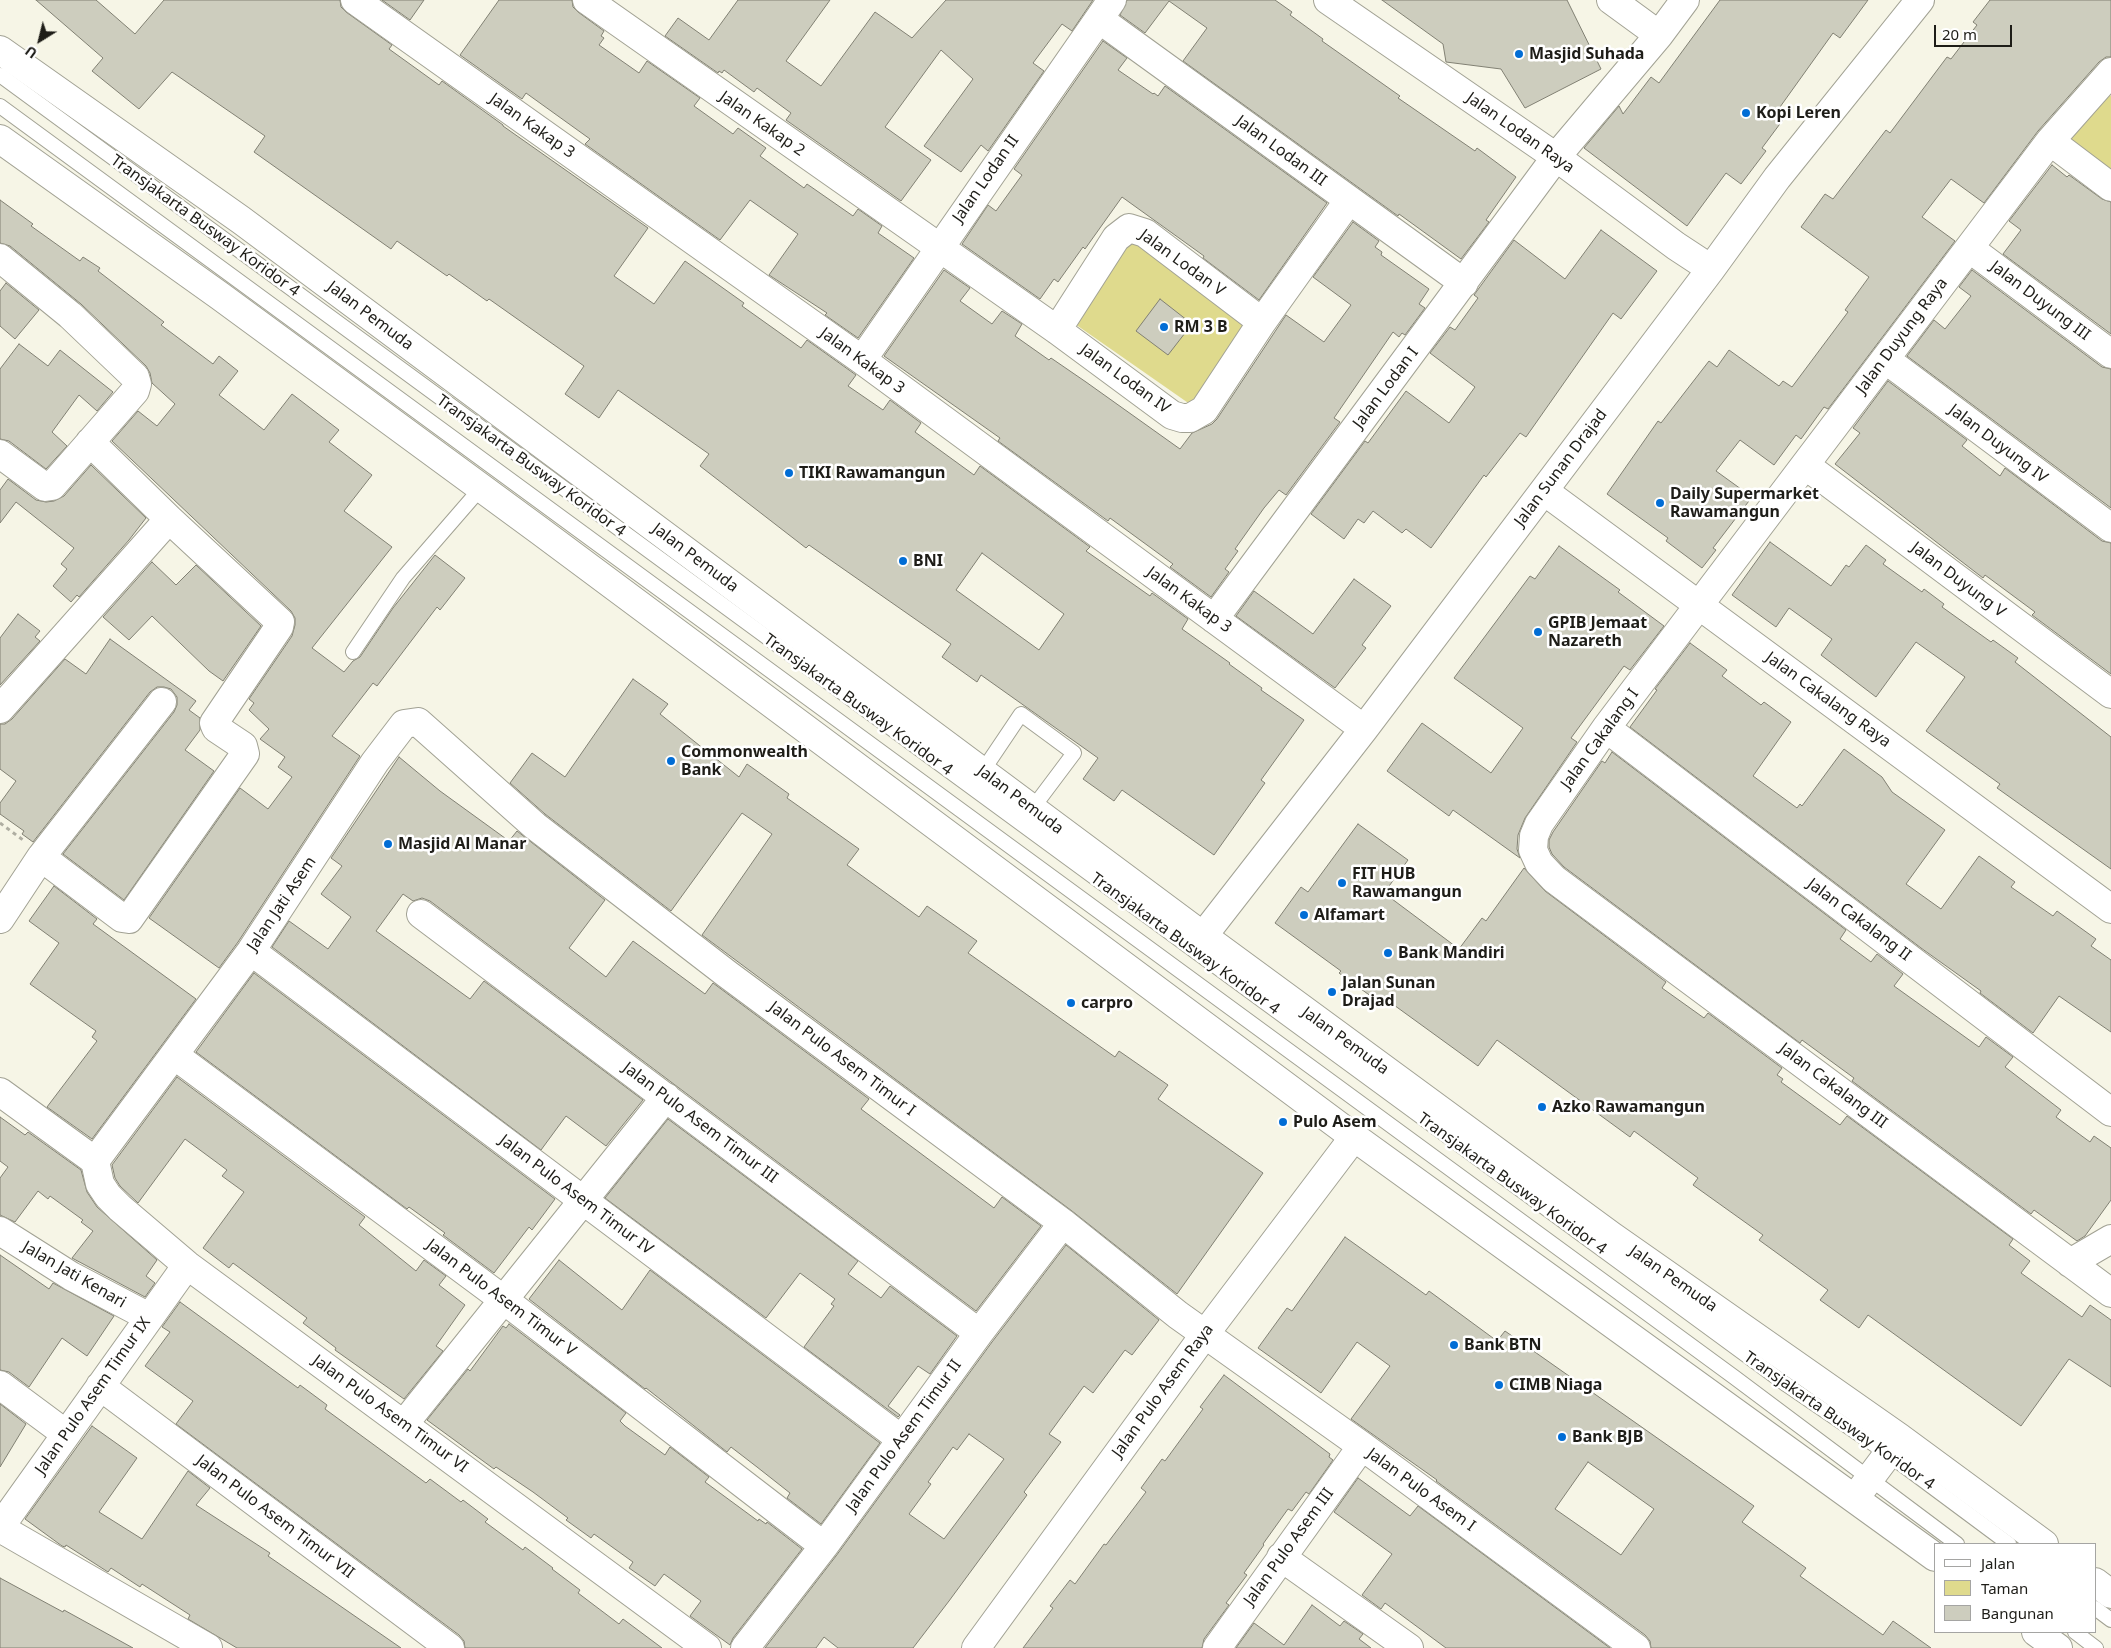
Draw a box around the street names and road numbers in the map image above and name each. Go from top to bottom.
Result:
street label: Jalan Kakap 2 [716,87,808,161]
street label: Jalan Kakap 3 [486,89,578,163]
street label: Jalan Lodan Raya [1462,89,1578,177]
street label: Jalan Lodan III [1232,112,1330,190]
street label: Jalan Lodan II [949,132,1023,226]
street label: Transjakarta Busway Koridor 4 [107,151,303,301]
street label: Jalan Lodan V [1135,226,1229,300]
street label: Jalan Duyung III [1986,257,2094,345]
street label: Jalan Duyung Raya [1852,274,1952,398]
street label: Jalan Pemuda [323,277,417,355]
street label: Jalan Kakap 3 [816,324,908,398]
street label: Jalan Lodan IV [1076,340,1174,418]
street label: Jalan Lodan I [1349,344,1423,432]
street label: Transjakarta Busway Koridor 4 [433,391,629,541]
street label: Jalan Duyung IV [1945,401,2051,487]
street label: Jalan Sunan Drajad [1511,406,1611,530]
street label: Jalan Pemuda [648,519,742,597]
street label: Jalan Duyung V [1907,538,2009,622]
street label: Jalan Kakap 3 [1143,563,1235,637]
street label: Transjakarta Busway Koridor 4 [760,630,956,780]
street label: Jalan Cakalang Raya [1762,648,1894,752]
street label: Jalan Cakalang I [1557,685,1643,793]
street label: Jalan Pemuda [973,761,1067,839]
street label: Jalan Jati Asem [243,853,321,955]
street label: Transjakarta Busway Koridor 4 [1087,869,1283,1019]
street label: Jalan Cakalang II [1803,875,1915,965]
street label: Jalan Pulo Asem Timur I [765,998,919,1120]
street label: Jalan Pemuda [1298,1003,1392,1079]
street label: Jalan Cakalang III [1775,1039,1891,1133]
street label: Jalan Pulo Asem Timur III [619,1058,781,1188]
street label: Transjakarta Busway Koridor 4 [1414,1109,1610,1259]
street label: Jalan Pulo Asem Timur IV [495,1131,657,1259]
street label: Jalan Pulo Asem Timur V [422,1235,580,1361]
street label: Jalan Jati Kenari [19,1238,129,1312]
street label: Jalan Pemuda [1625,1242,1721,1316]
street label: Jalan Pulo Asem Timur IX [31,1314,155,1478]
street label: Jalan Pulo Asem Raya [1108,1321,1218,1461]
street label: Transjakarta Busway Koridor 4 [1740,1348,1938,1494]
street label: Jalan Pulo Asem Timur VI [308,1351,472,1477]
street label: Jalan Pulo Asem Timur II [842,1356,966,1516]
street label: Jalan Pulo Asem I [1363,1444,1479,1536]
street label: Jalan Pulo Asem Timur VII [192,1451,358,1583]
street label: Jalan Pulo Asem III [1240,1485,1338,1609]

